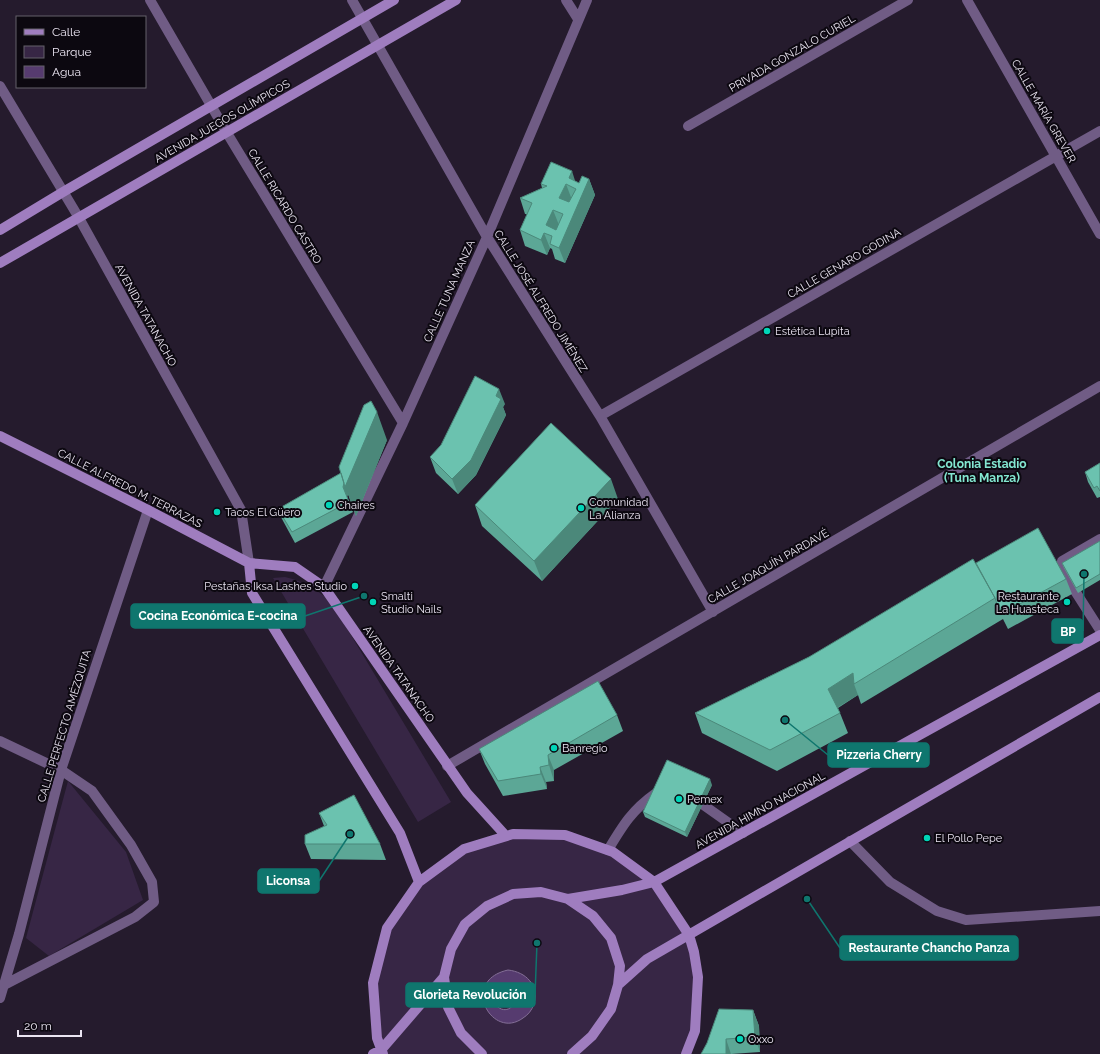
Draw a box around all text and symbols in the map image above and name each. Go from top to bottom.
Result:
street label: PRIVADA GONZALO CURIEL [727,12,858,95]
legend [16,16,146,88]
text: Calle [52,25,80,39]
text: Parque [52,45,92,59]
street label: CALLE MARÍA GREVER [1009,57,1079,165]
text: Agua [52,65,81,79]
street label: AVENIDA JUEGOS OLÍMPICOS [152,76,293,166]
street label: CALLE RICARDO CASTRO [245,146,324,266]
street label: CALLE GENARO GODINA [785,225,904,301]
street label: CALLE JOSÉ ALFREDO JIMÉNEZ [491,227,591,375]
street label: CALLE TUNA MANZA [421,238,478,344]
street label: AVENIDA TATANACHO [112,262,179,369]
place label: Estética Lupita [775,325,850,338]
marker: Estética Lupita [762,326,772,336]
street label: CALLE ALFREDO M. TERRAZAS [55,446,204,531]
district label: Colonia Estadio (Tuna Manza) [937,457,1027,485]
place label: Comunidad La Alianza [589,496,648,522]
place label: Chaires [337,499,375,512]
marker: Chaires [324,500,334,510]
marker: Comunidad La Alianza [576,503,586,513]
place label: Tacos El Güero [225,506,301,519]
marker: Tacos El Güero [212,507,222,517]
street label: CALLE JOAQUÍN PARDAVÉ [705,525,831,606]
place label: Pestañas Iksa Lashes Studio [204,580,347,593]
marker: Pestañas Iksa Lashes Studio [350,581,360,591]
place label: Smalti Studio Nails [381,590,442,616]
place label: Restaurante La Huasteca [996,590,1060,616]
marker: Smalti Studio Nails [368,597,378,607]
marker: Restaurante La Huasteca [1062,597,1072,607]
callout: Cocina Económica E-cocina [131,604,305,628]
text: Cocina Económica E-cocina [139,609,298,623]
callout: BP [1052,619,1083,643]
street label: AVENIDA TATANACHO [360,623,437,725]
text: BP [1060,625,1076,639]
street label: CALLE PERFECTO AMÉZQUITA [34,647,94,804]
place label: Banregio [562,742,608,755]
marker: Banregio [549,743,559,753]
callout: Pizzeria Cherry [828,743,929,767]
text: Pizzeria Cherry [836,748,922,762]
street label: AVENIDA HIMNO NACIONAL [693,769,828,852]
place label: Pemex [687,793,723,806]
marker: Pemex [674,794,684,804]
place label: El Pollo Pepe [935,832,1003,845]
marker: El Pollo Pepe [922,833,932,843]
callout: Liconsa [258,869,319,893]
text: Liconsa [266,874,310,888]
callout: Restaurante Chancho Panza [840,936,1018,960]
text: Restaurante Chancho Panza [848,941,1010,955]
callout: Glorieta Revolución [406,983,535,1007]
text: Glorieta Revolución [414,988,526,1002]
scale bar [18,1012,81,1038]
text: 20 m [24,1019,52,1033]
place label: Oxxo [748,1033,774,1046]
marker: Oxxo [735,1034,745,1044]

